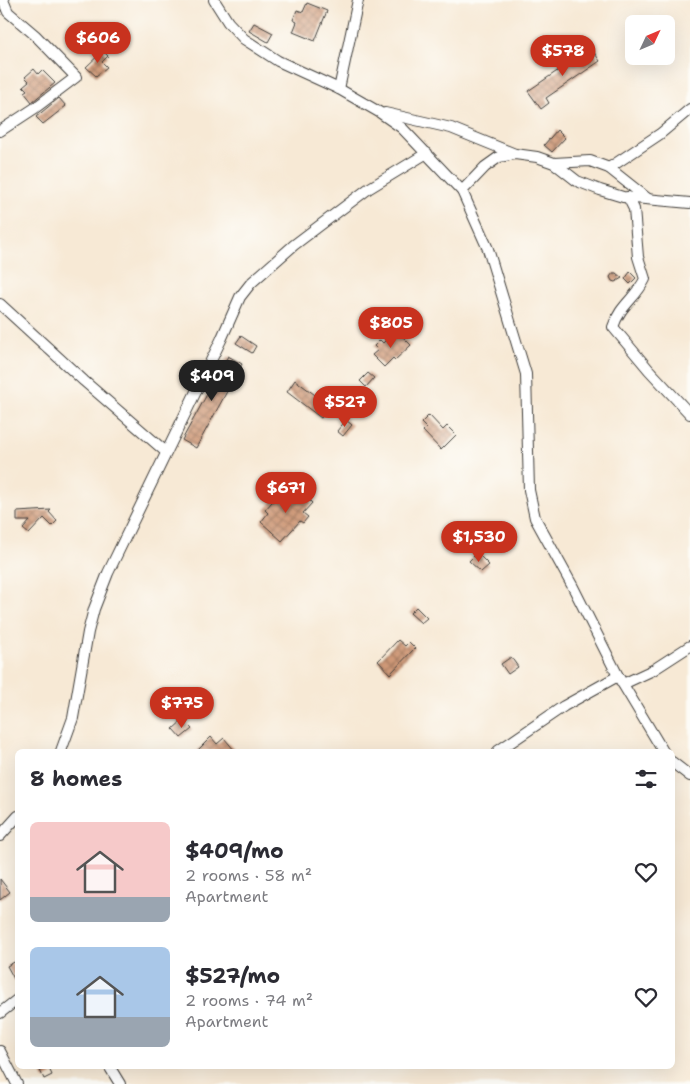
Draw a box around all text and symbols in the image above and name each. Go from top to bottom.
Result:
north arrow [625,15,675,65]
map controls [625,15,675,65]
pin: $606 [68,22,128,64]
text: $606 [76,27,120,48]
pin: $578 [533,34,593,77]
text: $578 [541,40,585,61]
pin: $805 [361,306,421,349]
text: $805 [369,312,413,333]
pin: $409 [182,360,242,402]
text: $409 [190,365,234,386]
pin: $527 [315,386,375,428]
text: $527 [324,391,366,412]
pin: $671 [256,472,316,514]
text: $671 [266,477,306,498]
pin: $1,530 [438,520,520,563]
text: $1,530 [452,526,506,547]
pin: $775 [152,686,212,729]
text: $775 [161,692,203,713]
text: 8 homes [30,765,122,793]
icon: filters [632,765,660,793]
text: $409/mo [185,837,284,865]
icon: home [70,842,130,902]
icon: heart [632,858,660,886]
text: 2 rooms · 58 m² [185,865,312,886]
text: Apartment [185,886,268,907]
text: $527/mo [185,962,280,990]
icon: home [70,967,130,1027]
icon: heart [632,983,660,1011]
text: 2 rooms · 74 m² [185,990,313,1011]
text: Apartment [185,1011,268,1032]

